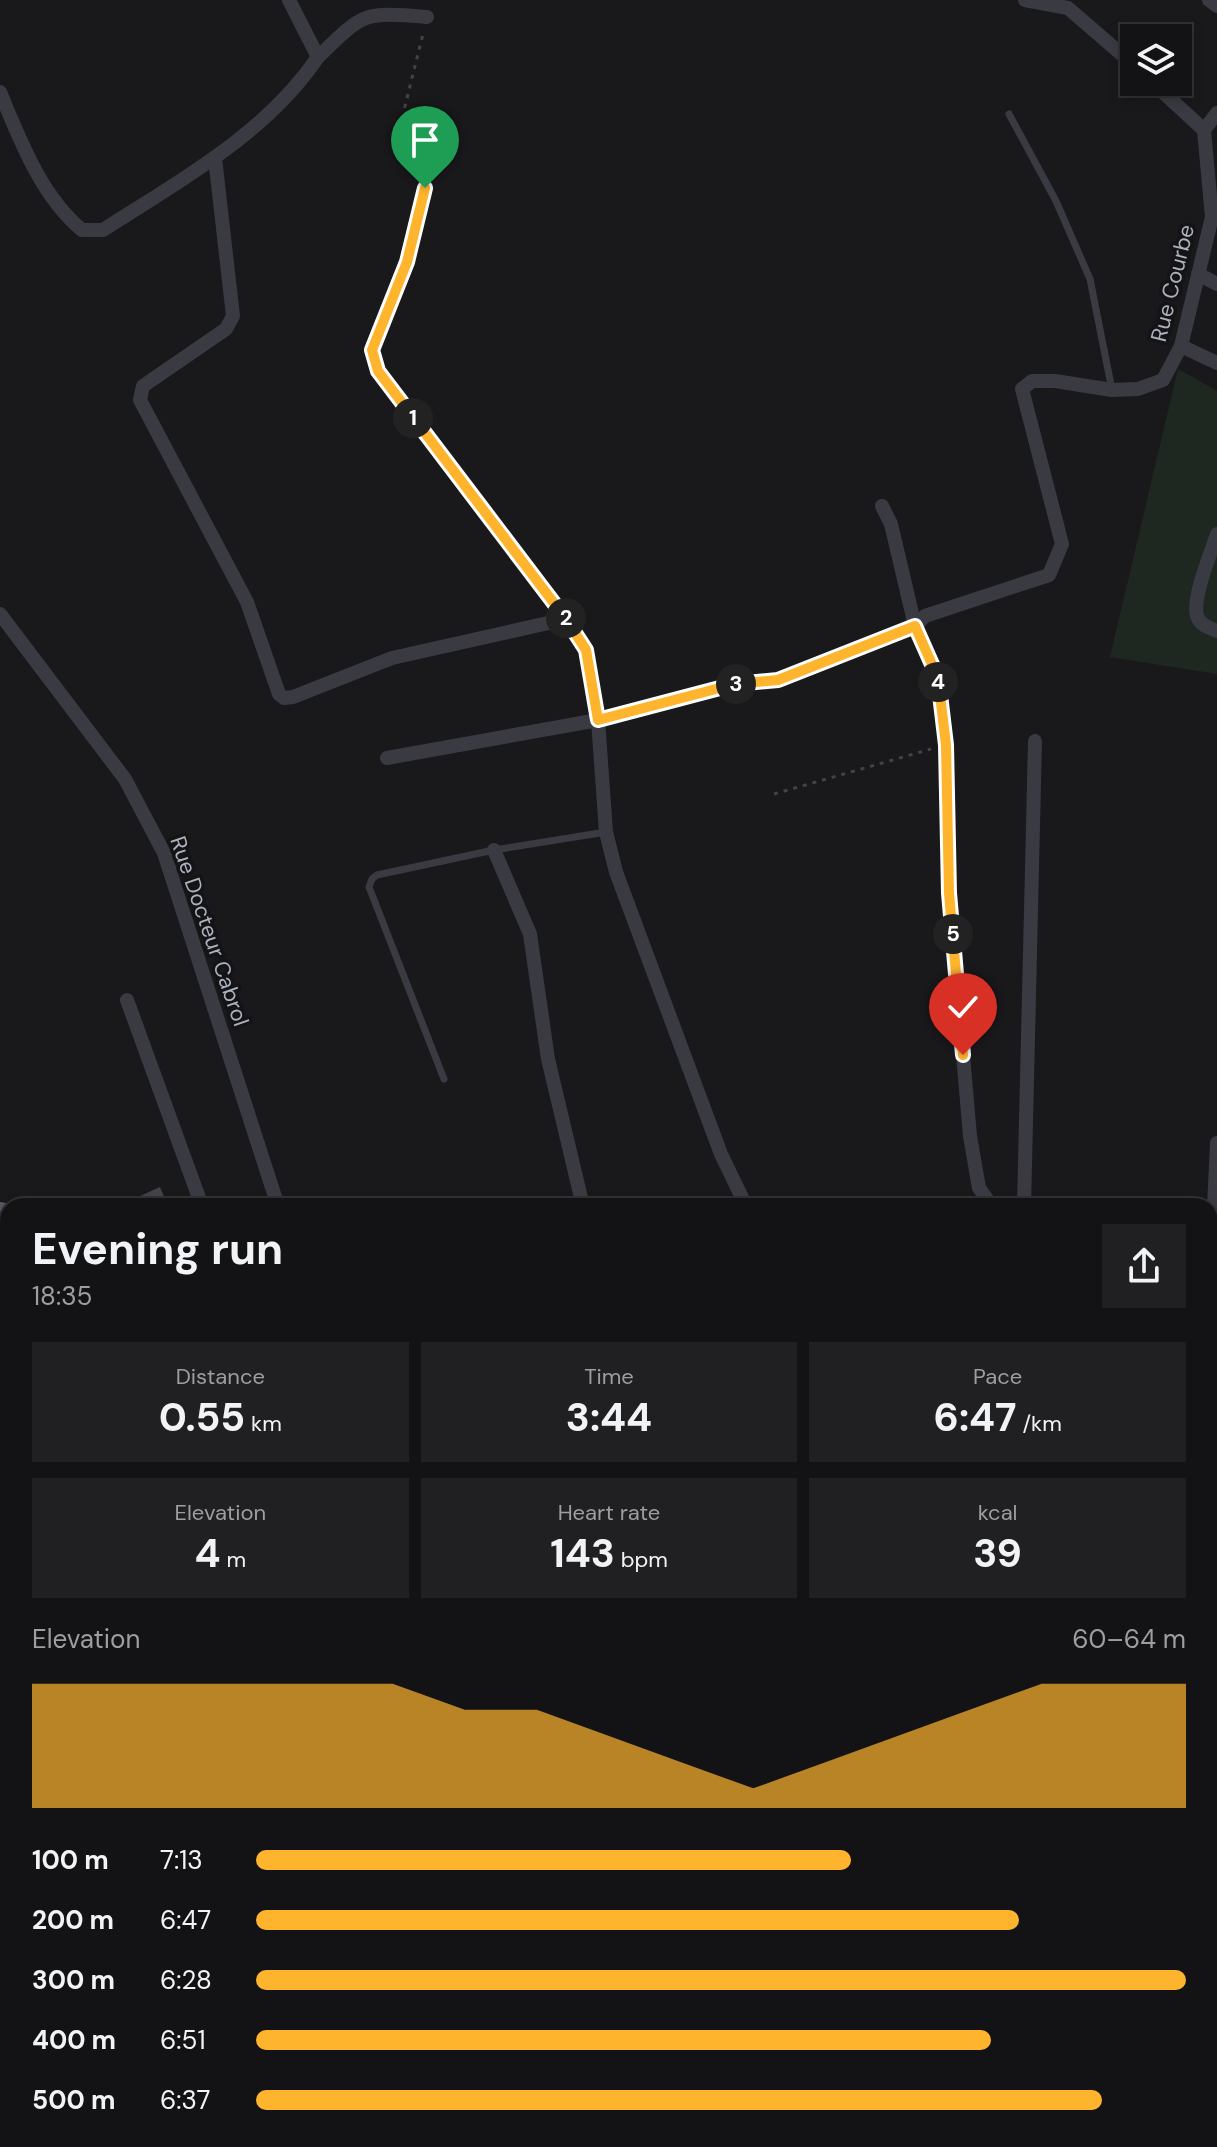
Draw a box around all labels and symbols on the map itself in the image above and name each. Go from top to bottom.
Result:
pin [391,106,459,188]
street label: Rue Courbe [1144,221,1201,345]
pin: 1 [393,398,433,438]
pin: 2 [546,598,586,638]
pin: 4 [918,662,958,702]
pin: 3 [716,664,756,704]
street label: Rue Docteur Cabrol [163,832,256,1030]
pin: 5 [933,914,973,954]
pin [929,973,997,1055]

